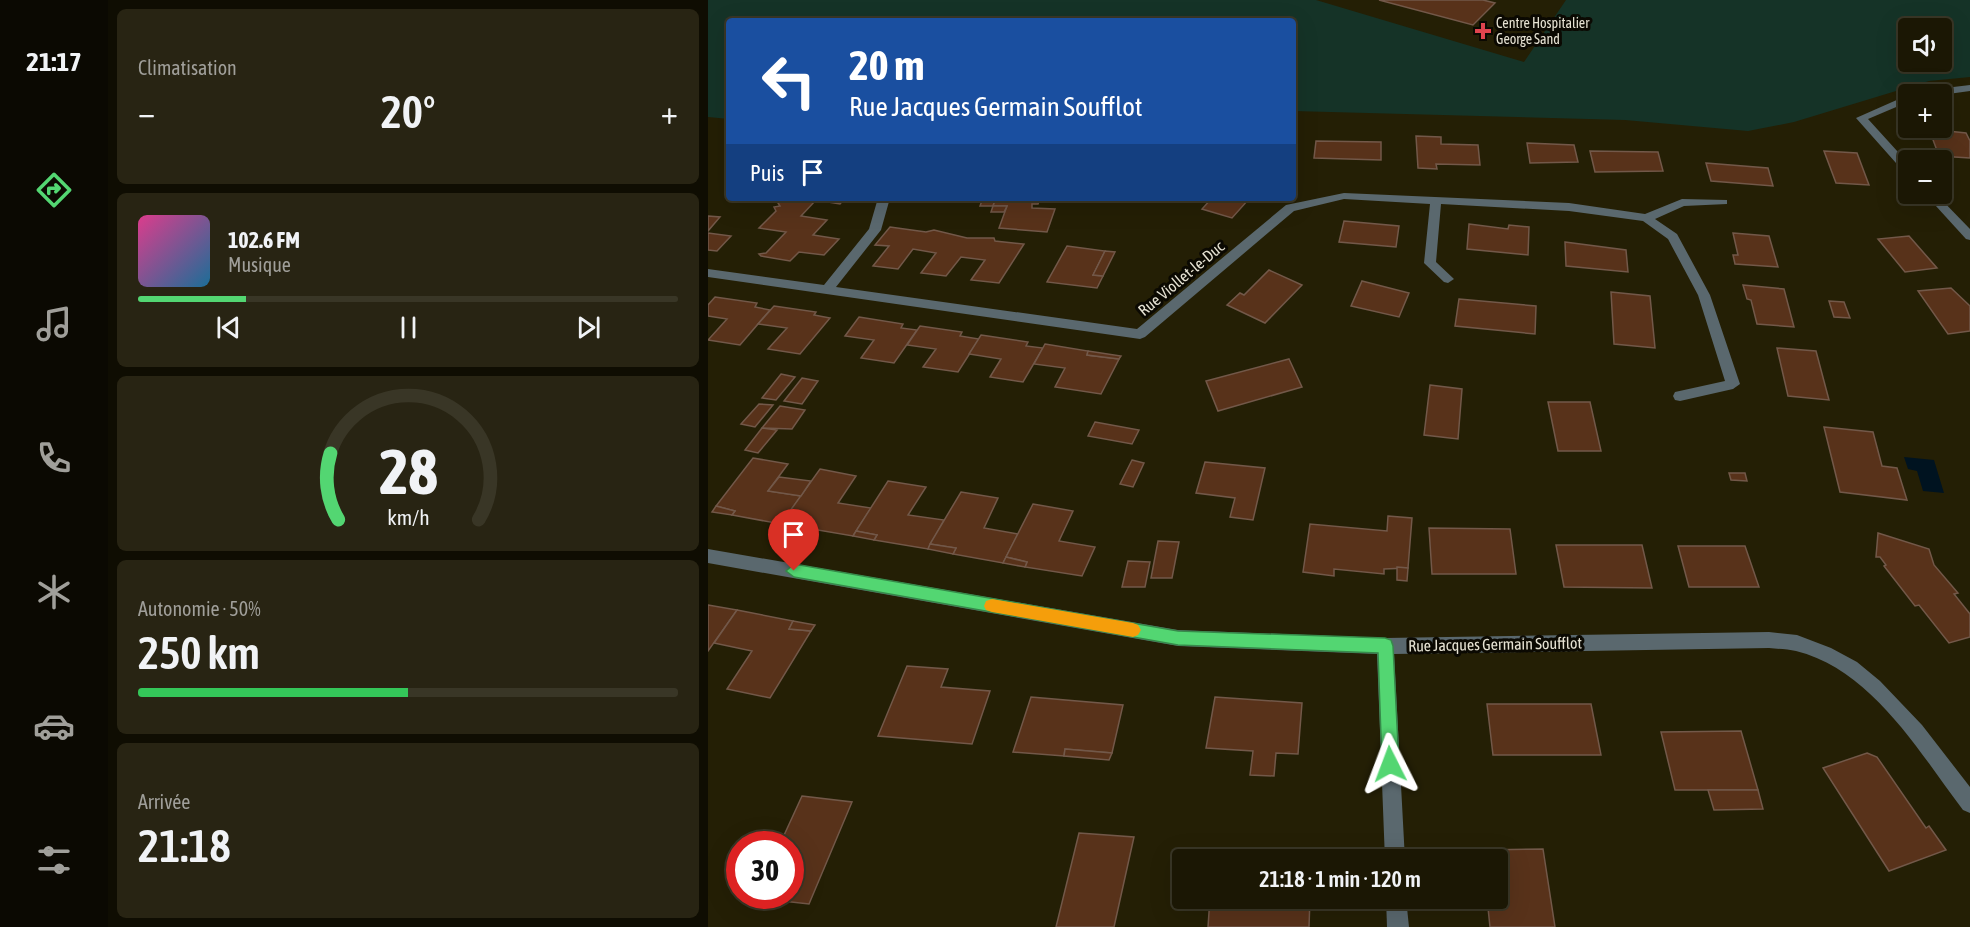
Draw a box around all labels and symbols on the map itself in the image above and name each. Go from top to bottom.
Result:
place label: Centre Hospitalier George Sand [1496,15,1590,47]
marker: Centre Hospitalier George Sand [1474,22,1492,40]
street label: Rue Viollet-le-Duc [1134,237,1228,319]
pin [768,509,819,571]
street label: Rue Jacques Germain Soufflot [1408,633,1583,656]
position arrow [1358,732,1422,796]
speed limit sign: 30 [726,831,804,909]

